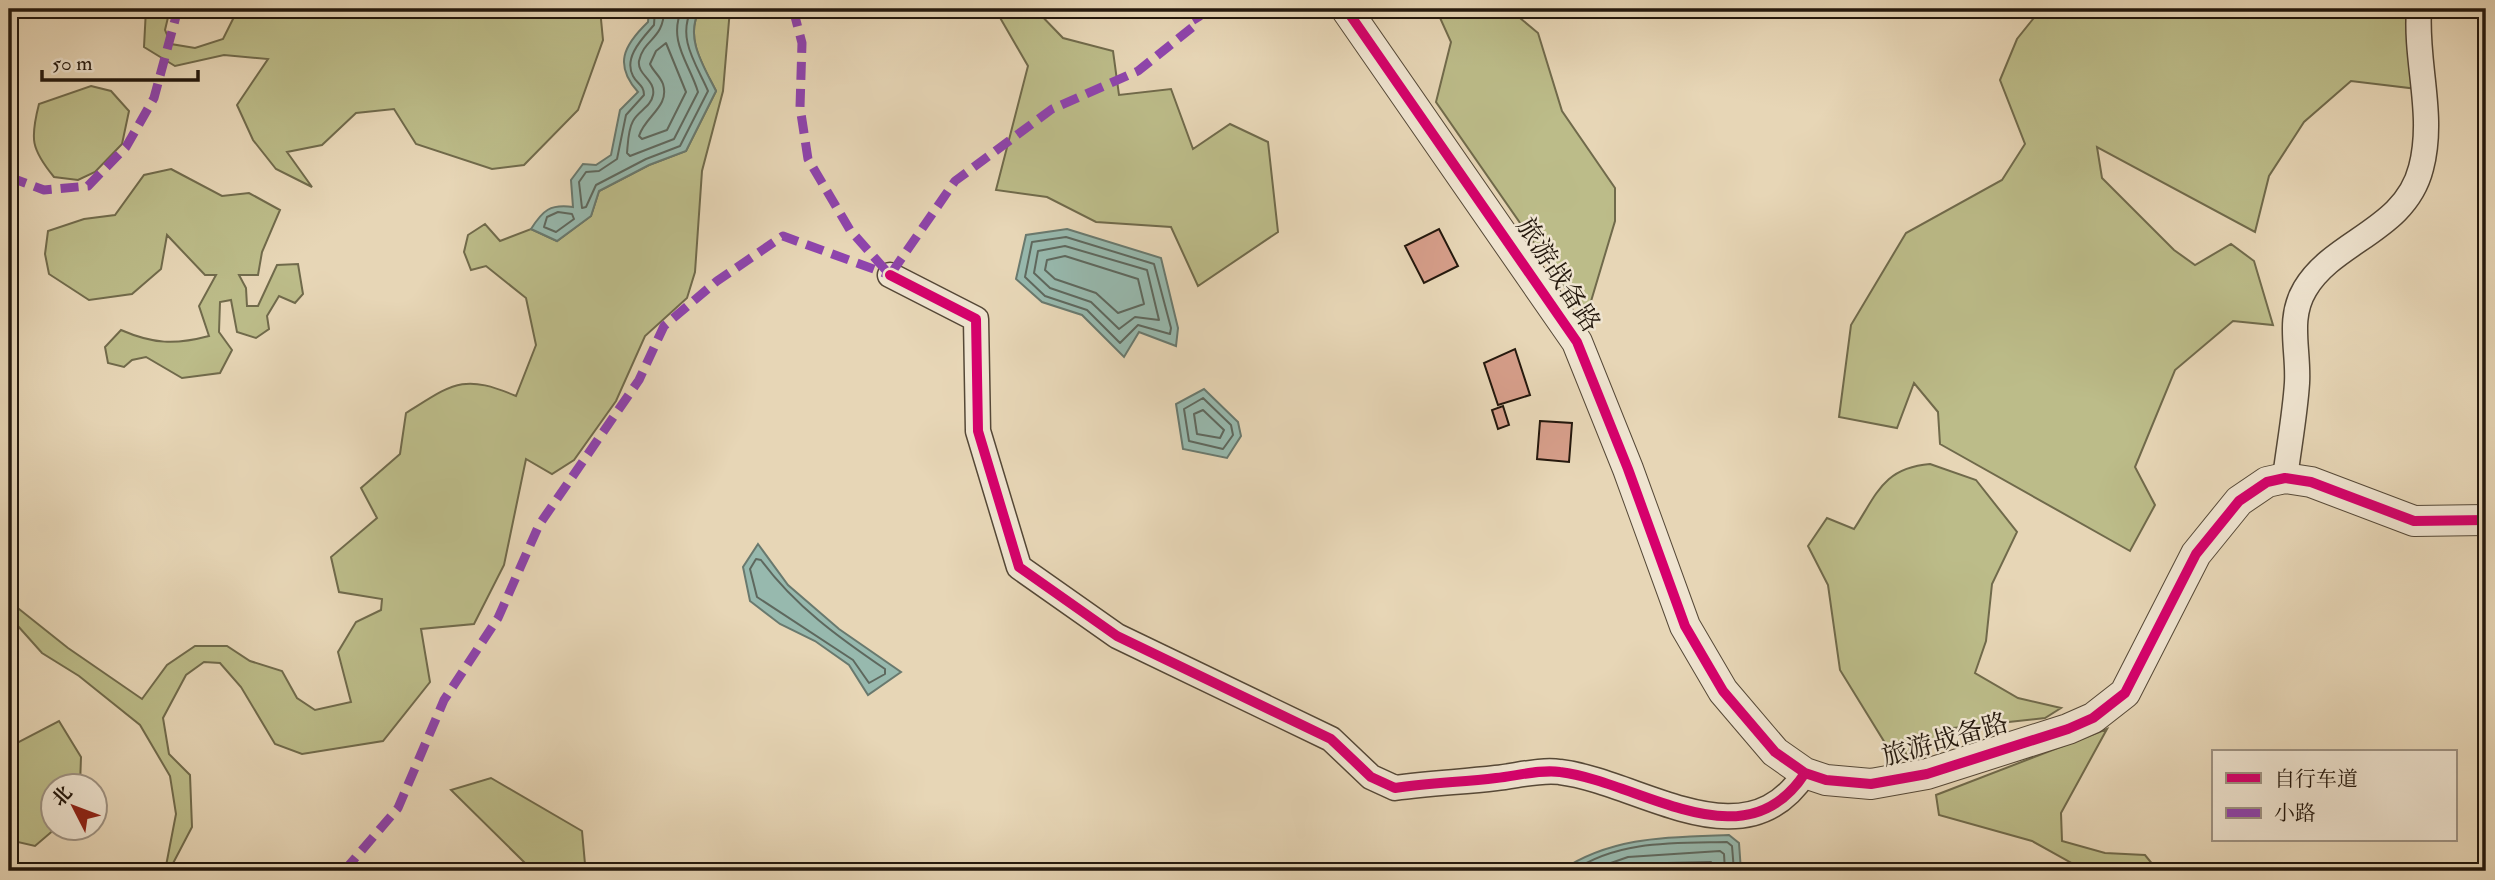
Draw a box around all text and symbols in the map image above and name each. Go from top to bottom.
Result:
scale bar [42,38,198,82]
text: 50 m [52,50,93,77]
street label: 旅游战备路 [1509,212,1607,338]
street label: 旅游战备路 [1878,707,2012,773]
legend [2212,750,2456,842]
text: 自行车道 [2274,766,2358,793]
north arrow [38,772,108,842]
text: 北 [47,781,77,811]
text: 小路 [2274,800,2316,827]

